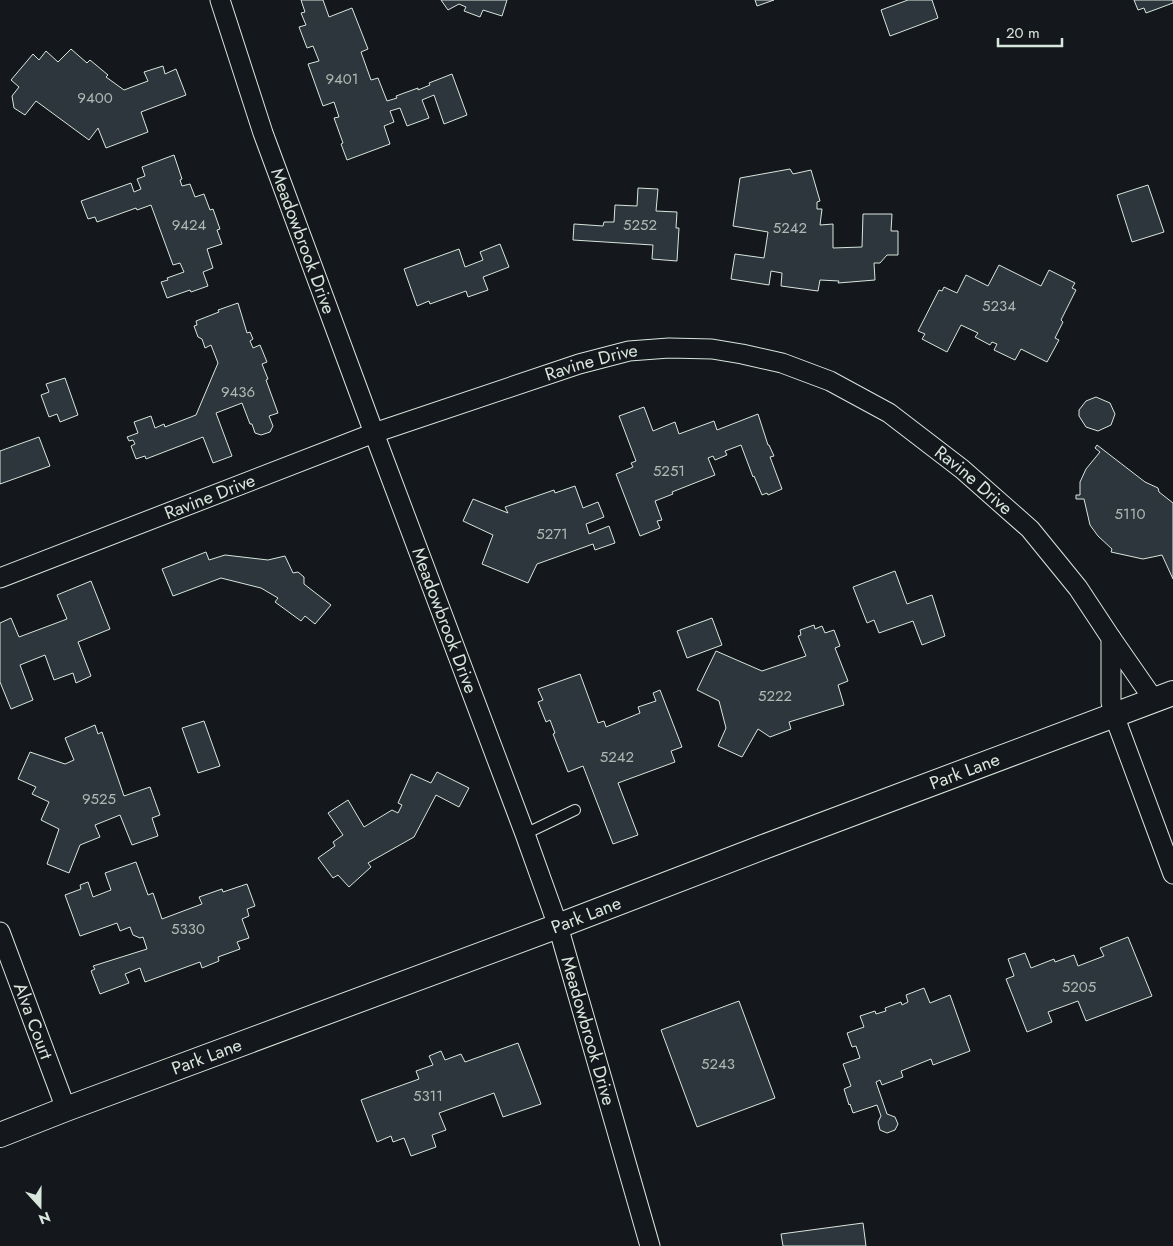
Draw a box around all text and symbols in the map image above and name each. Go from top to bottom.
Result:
scale bar [998,15,1062,47]
text: 20 m [1006,22,1040,44]
house number: 9401 [325,68,359,90]
house number: 9400 [77,87,113,109]
street label: Meadowbrook Drive [264,164,342,318]
house number: 9424 [172,214,207,236]
house number: 5252 [623,214,657,236]
house number: 5242 [773,217,807,239]
house number: 5234 [982,295,1016,317]
street label: Ravine Drive [542,337,639,388]
house number: 9436 [221,381,255,403]
street label: Ravine Drive [929,439,1018,521]
house number: 5251 [653,460,685,482]
street label: Ravine Drive [161,467,259,526]
house number: 5110 [1115,503,1145,525]
house number: 5271 [536,523,568,545]
street label: Meadowbrook Drive [405,544,484,697]
house number: 5222 [758,685,792,707]
house number: 5242 [600,746,634,768]
street label: Park Lane [926,746,1003,796]
house number: 9525 [82,788,116,810]
street label: Park Lane [547,890,625,940]
house number: 5330 [171,918,205,940]
street label: Meadowbrook Drive [554,953,622,1108]
house number: 5205 [1062,976,1096,998]
street label: Alva Court [7,979,60,1064]
street label: Park Lane [168,1032,245,1082]
house number: 5243 [701,1053,735,1075]
house number: 5311 [413,1085,443,1107]
north arrow [15,1181,65,1231]
text: N [36,1207,53,1229]

